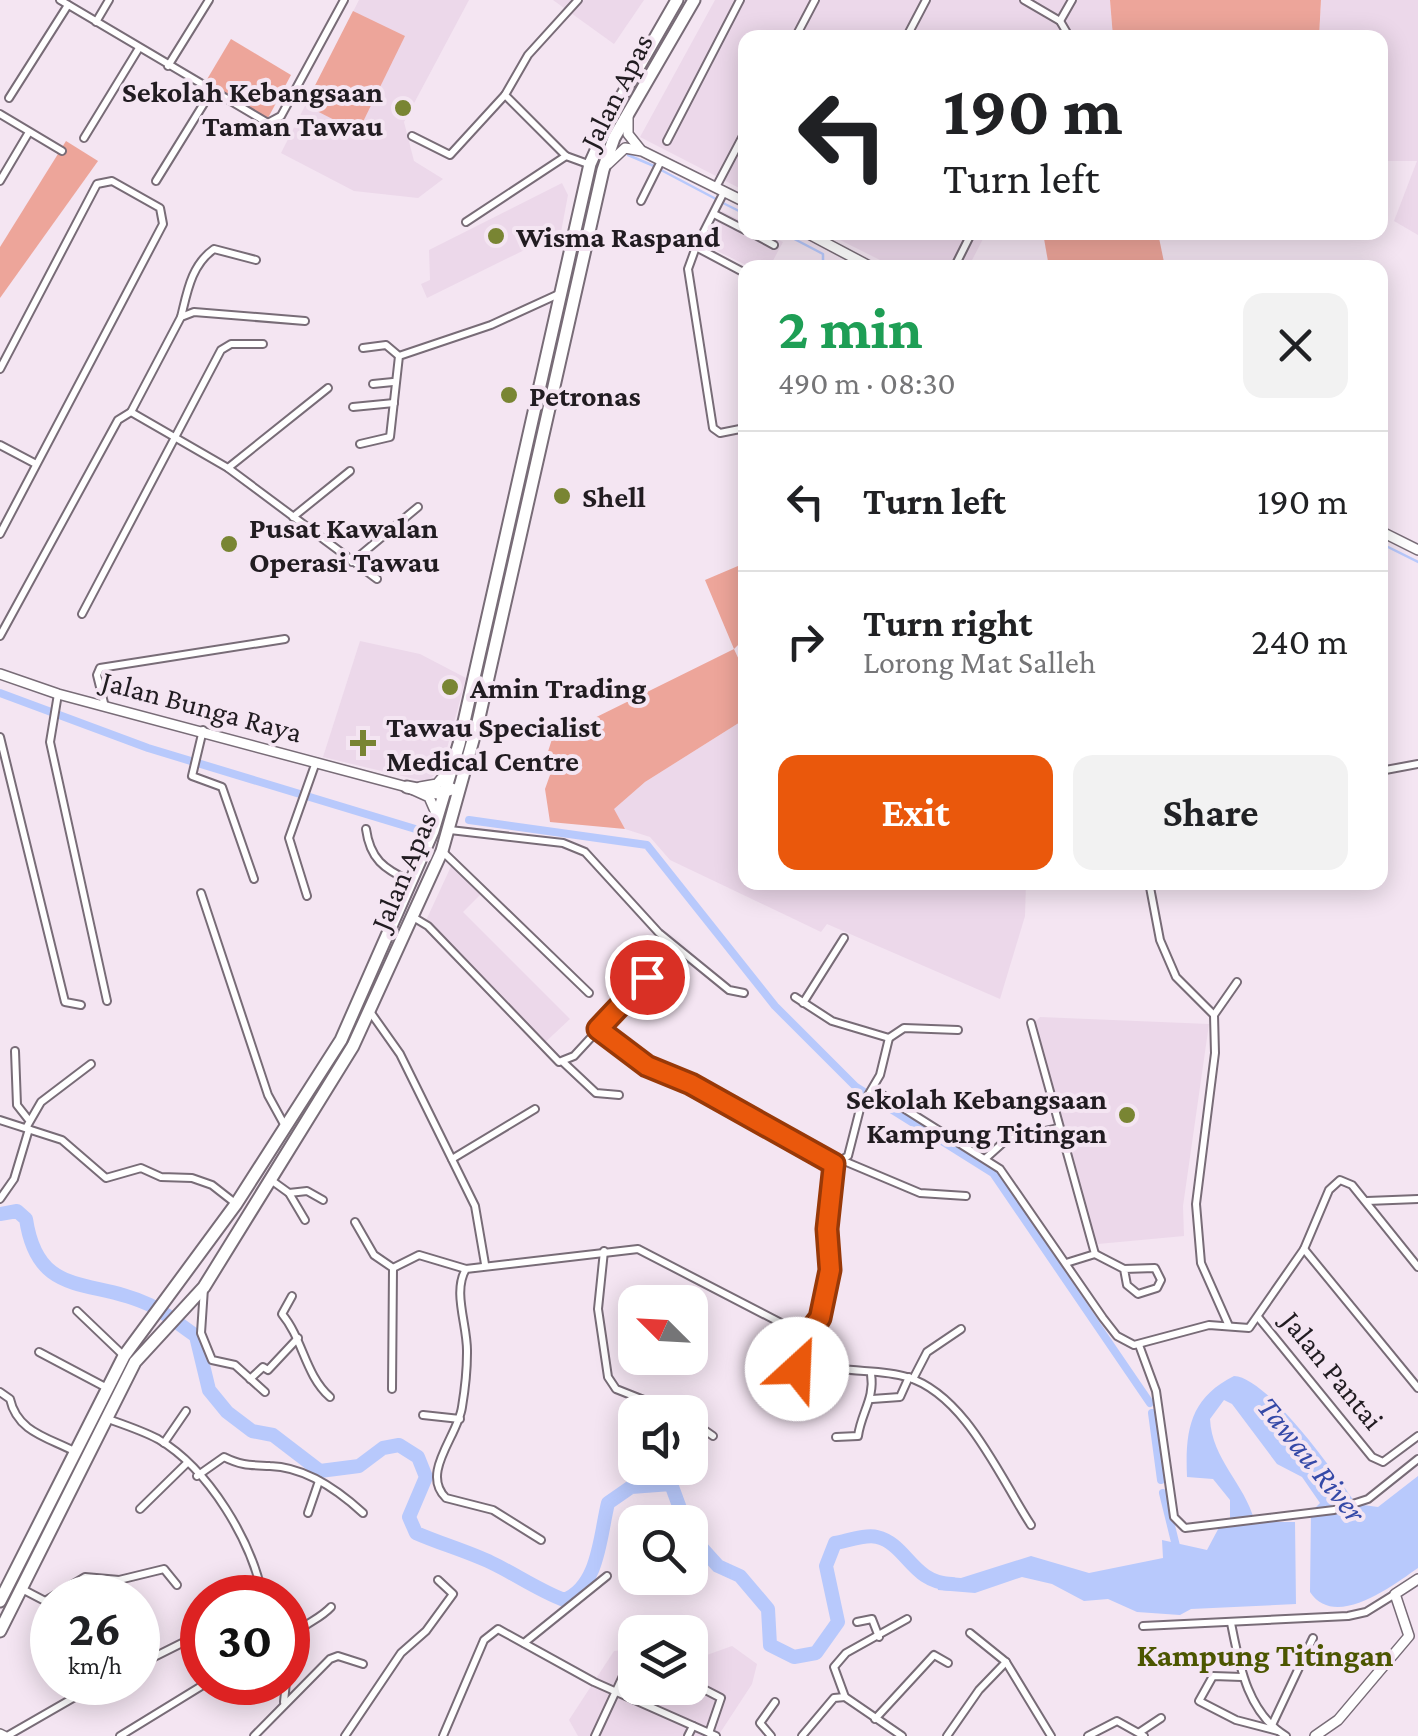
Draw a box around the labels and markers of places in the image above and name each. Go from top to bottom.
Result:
place label: Sekolah Kebangsaan Taman Tawau [122,75,383,142]
marker: Sekolah Kebangsaan Taman Tawau [392,97,414,119]
place label: Wisma Raspand [515,220,721,253]
marker: Wisma Raspand [485,225,507,247]
place label: Petronas [529,379,641,412]
marker: Petronas [498,384,520,406]
place label: Shell [582,480,646,513]
marker: Shell [551,485,573,507]
place label: Pusat Kawalan Operasi Tawau [249,511,439,578]
marker: Pusat Kawalan Operasi Tawau [218,533,240,555]
place label: Amin Trading [469,671,646,704]
marker: Amin Trading [439,676,461,698]
place label: Tawau Specialist Medical Centre [386,710,601,777]
marker: Tawau Specialist Medical Centre [350,730,376,756]
pin [605,935,690,1020]
place label: Sekolah Kebangsaan Kampung Titingan [846,1082,1107,1149]
marker: Sekolah Kebangsaan Kampung Titingan [1116,1104,1138,1126]

